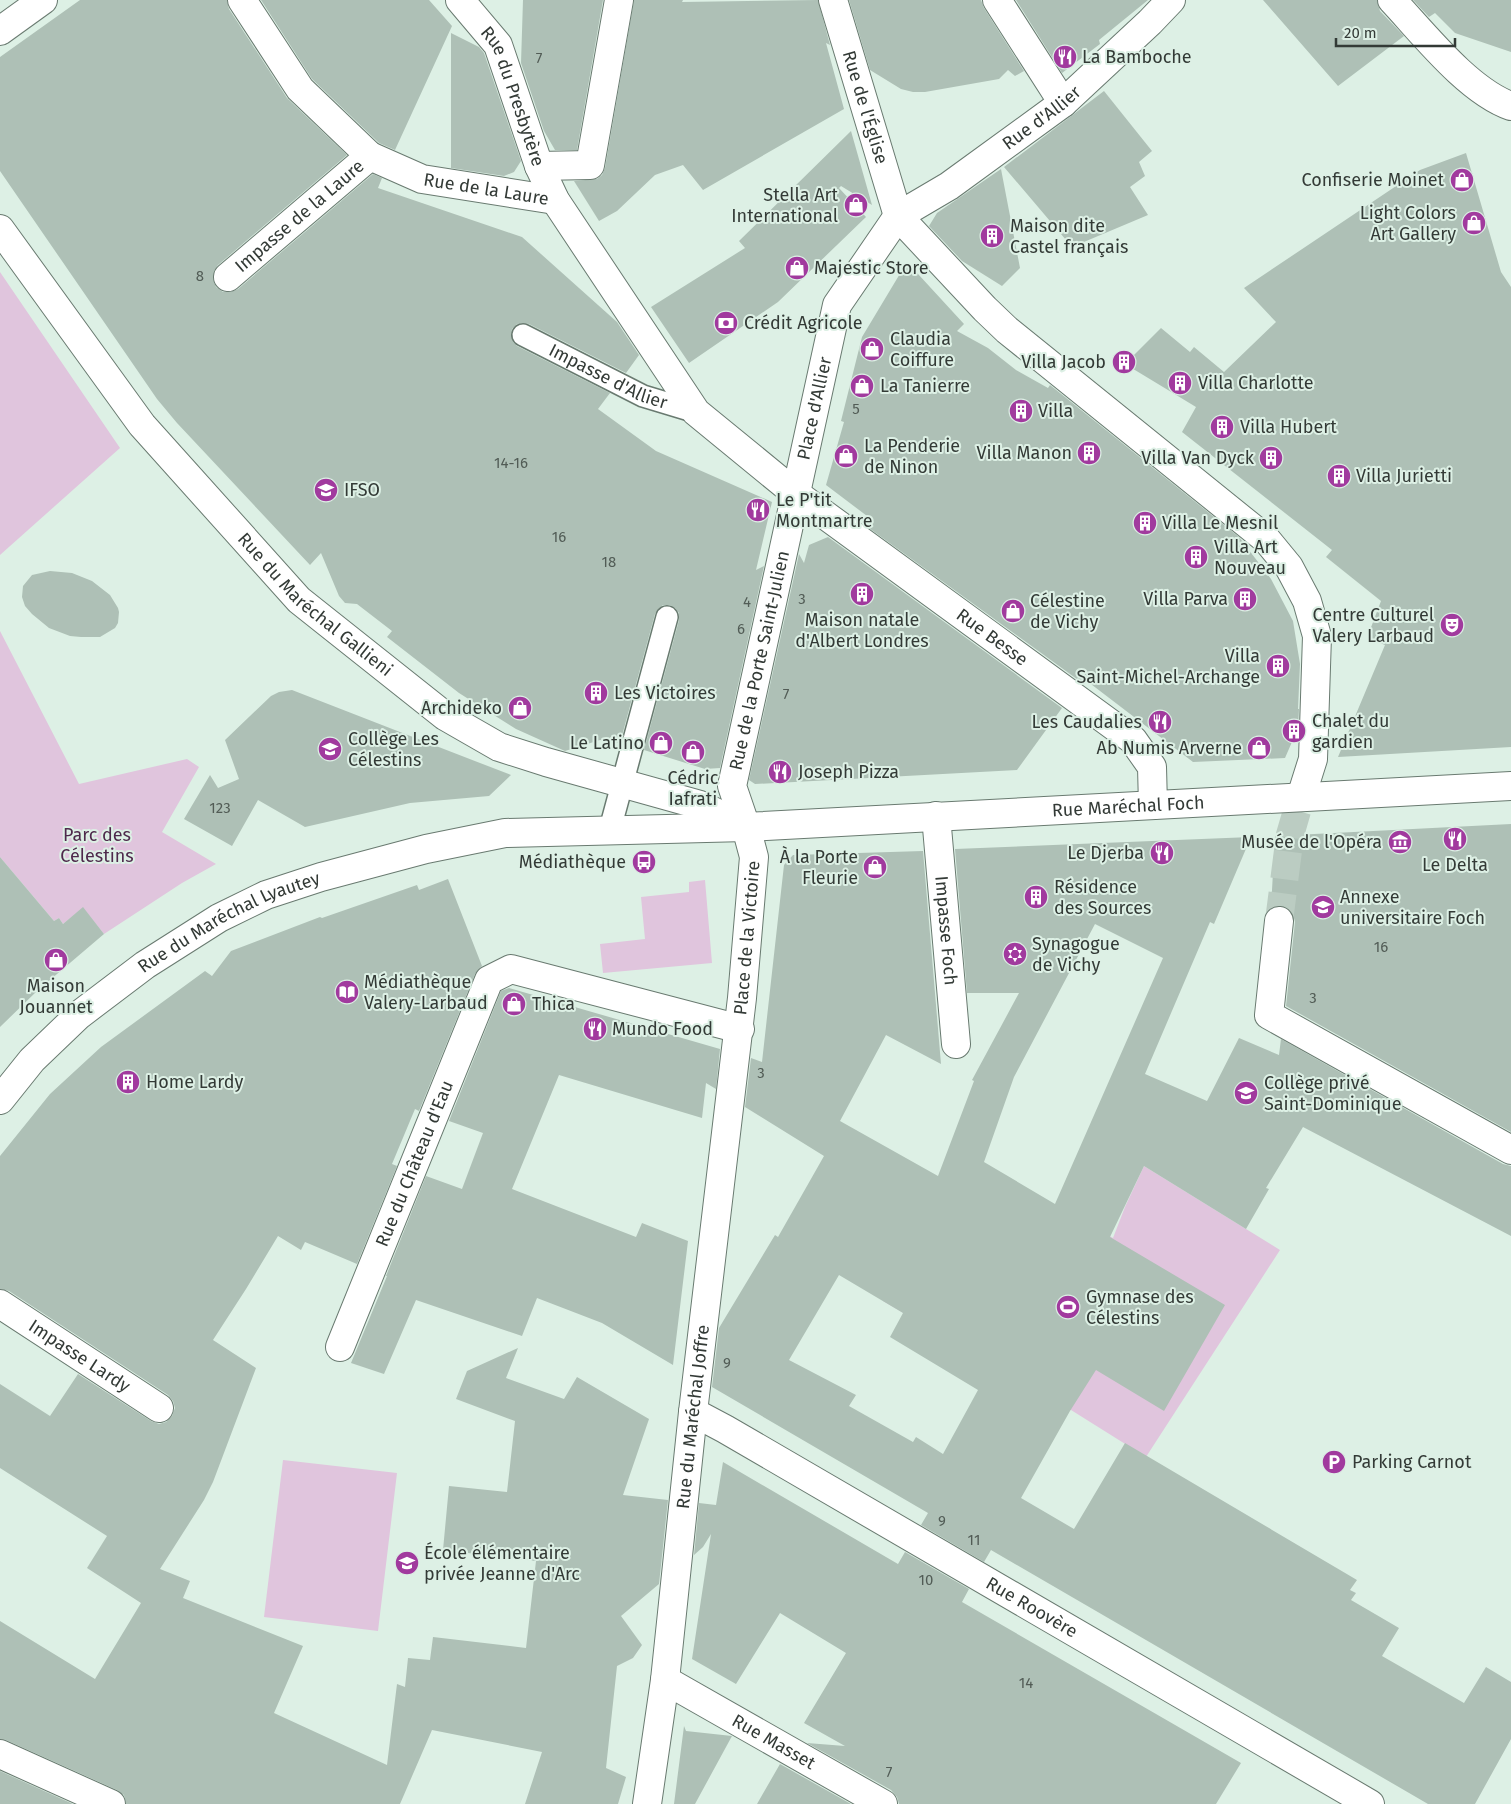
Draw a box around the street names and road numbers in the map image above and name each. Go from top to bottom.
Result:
street label: Rue du Presbytère [476,22,549,169]
street label: Rue de l'Église [838,48,893,167]
street label: Rue d'Allier [998,81,1086,154]
street label: Impasse de la Laure [231,155,369,277]
street label: Rue de la Laure [422,168,550,210]
street label: Impasse d'Allier [545,339,670,414]
street label: Place d'Allier [792,355,836,462]
street label: Rue du Maréchal Gallieni [233,528,397,681]
street label: Rue de la Porte Saint-Julien [725,549,794,772]
street label: Rue Besse [952,604,1032,671]
street label: Rue Maréchal Foch [1051,791,1205,822]
street label: Place de la Victoire [729,860,765,1016]
street label: Rue du Maréchal Lyautey [133,867,323,978]
street label: Impasse Foch [930,875,962,986]
street label: Rue du Château d'Eau [371,1077,458,1250]
street label: Impasse Lardy [25,1315,135,1397]
street label: Rue du Maréchal Joffre [672,1323,714,1510]
street label: Rue Roovère [982,1572,1081,1643]
street label: Rue Masset [728,1709,820,1774]

